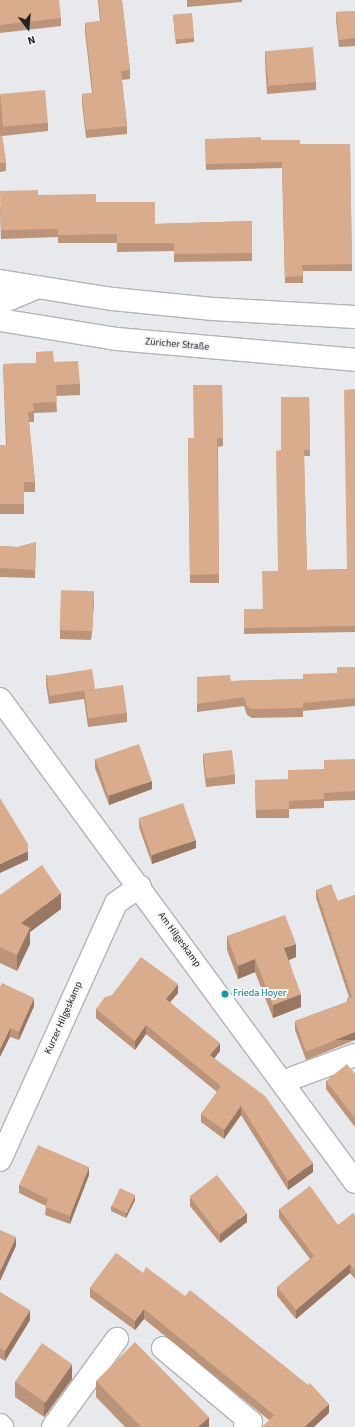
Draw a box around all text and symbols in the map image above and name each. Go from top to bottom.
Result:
north arrow [8,8,48,48]
text: N [26,32,37,48]
street label: Züricher Straße [144,336,210,354]
street label: Am Hilgeskamp [155,910,203,970]
street label: Kurzer Hilgeskamp [43,980,85,1056]
place label: Frieda Hoyer [233,988,286,1000]
marker: Frieda Hoyer [220,989,230,999]

